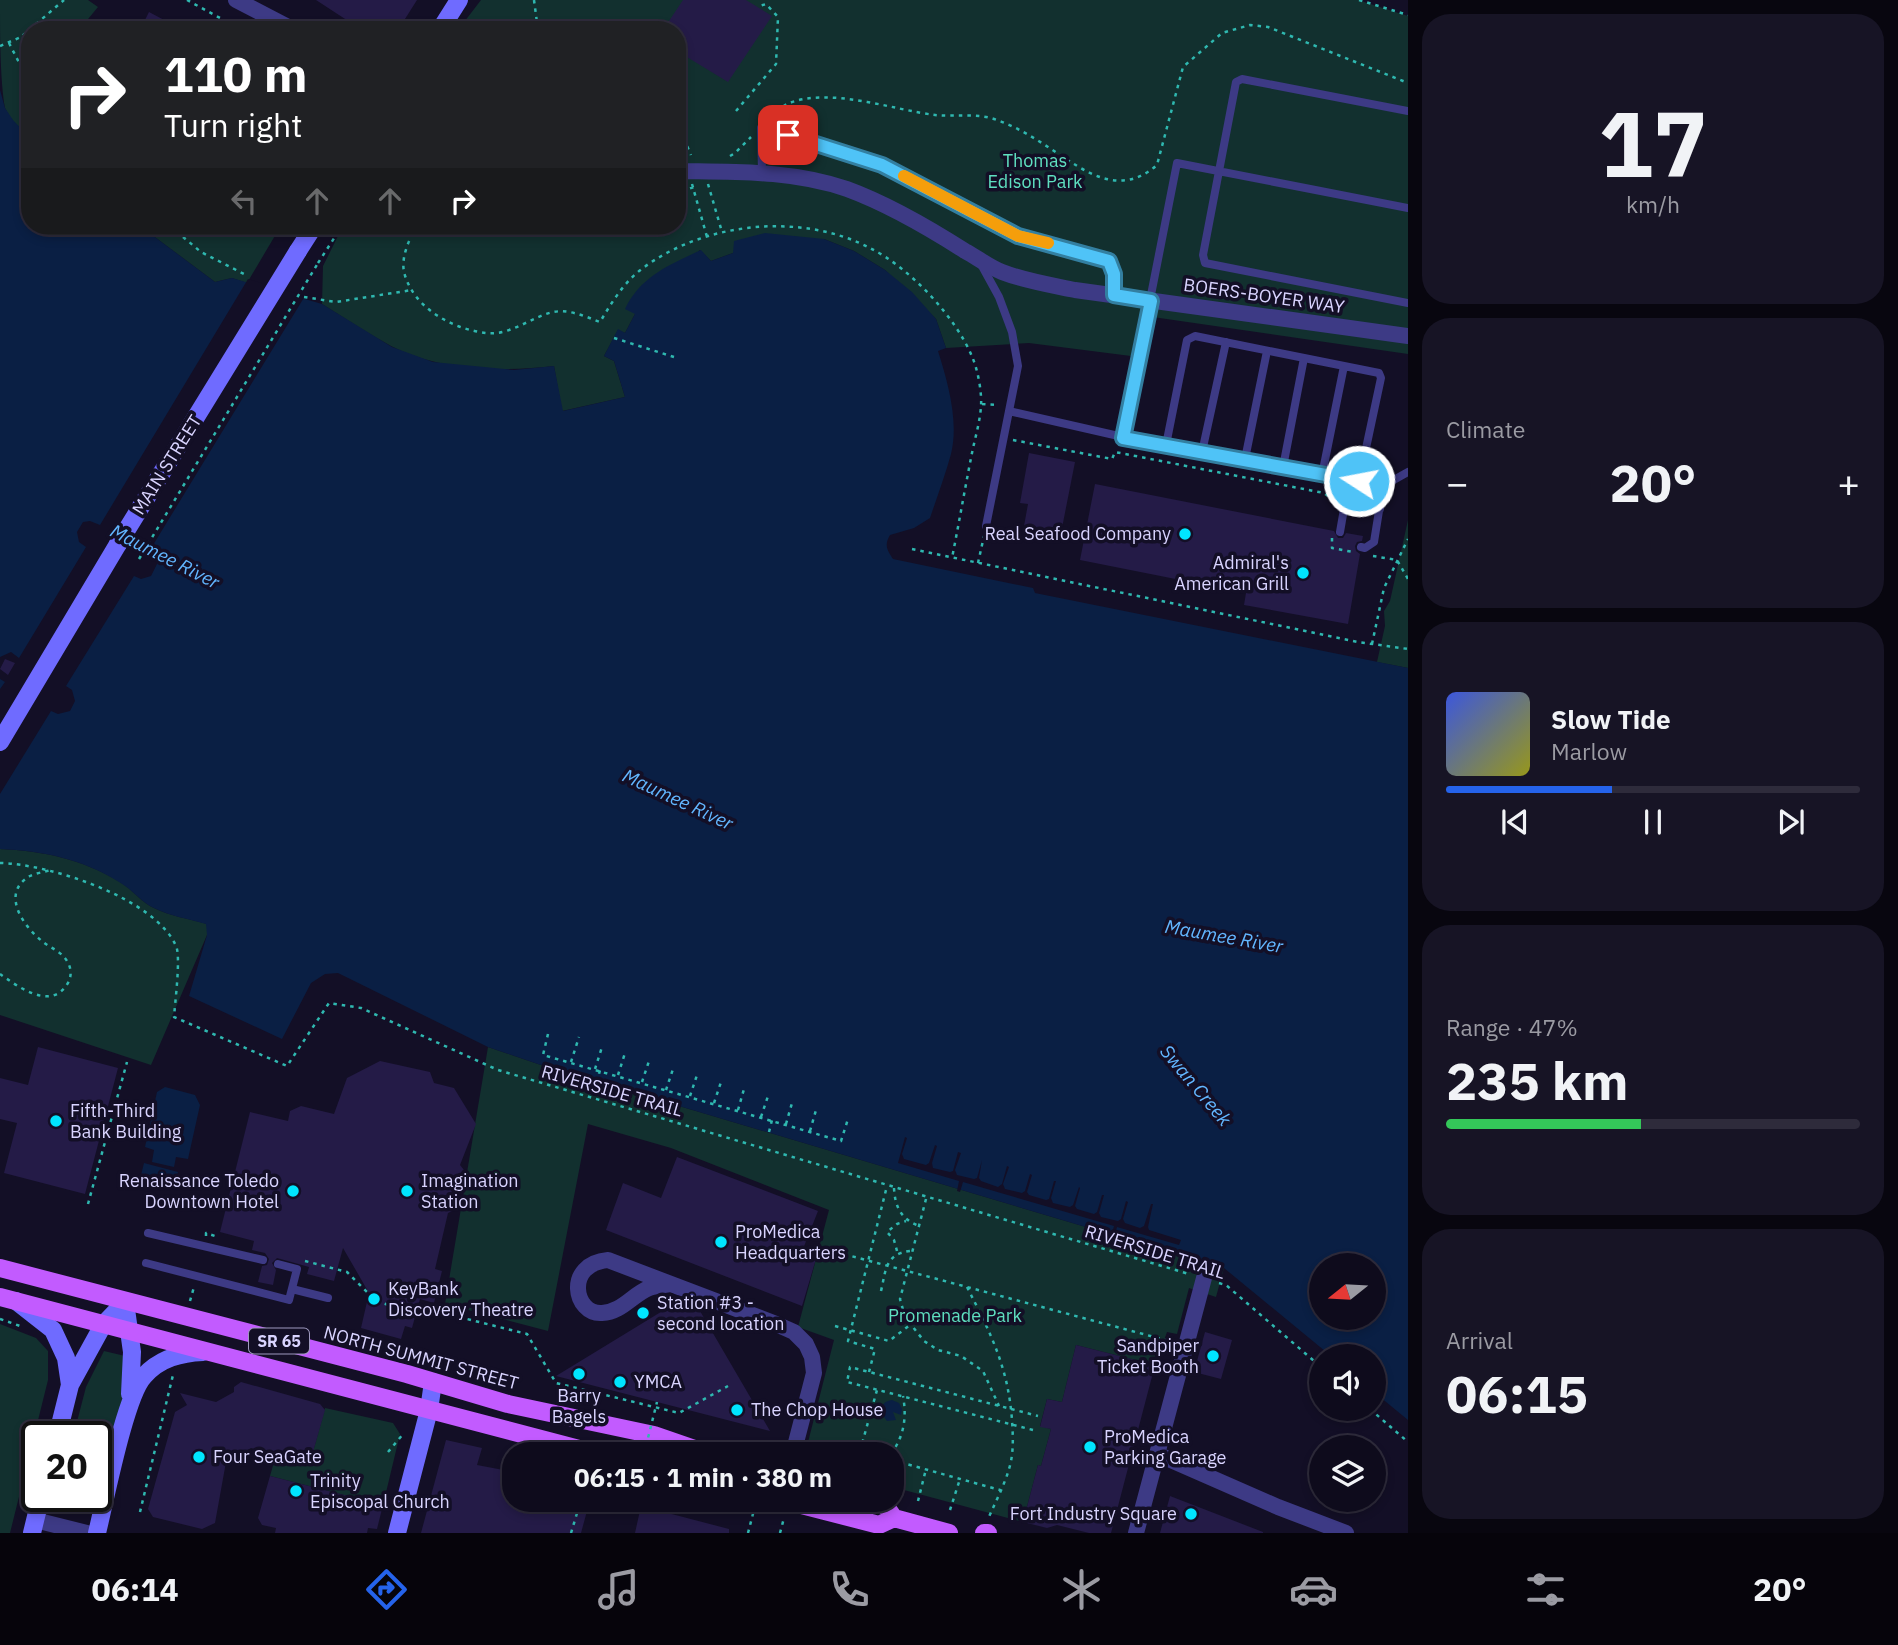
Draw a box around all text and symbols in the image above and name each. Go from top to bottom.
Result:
text: 110 m [164,42,308,105]
icon: right [49,49,140,140]
text: 17 [1598,84,1708,202]
text: Turn right [164,104,302,146]
pin [758,105,818,165]
icon: arrive [769,116,807,154]
park label: Thomas Edison Park [987,149,1083,193]
icon: left [225,182,263,220]
icon: ahead [298,182,336,220]
icon: ahead [371,182,409,220]
icon: right [444,182,482,220]
text: km/h [1626,189,1680,219]
street label: BOERS-BOYER WAY [1182,273,1346,318]
street label: MAIN STREET [127,410,206,519]
text: Climate [1446,414,1525,444]
position arrow [1322,444,1396,518]
text: 20° [1610,449,1696,516]
text: − [1446,458,1469,507]
text: + [1837,458,1860,507]
water label: Maumee River [106,518,225,594]
place label: Real Seafood Company [984,522,1171,545]
marker: Real Seafood Company [1177,526,1193,542]
place label: Admiral's American Grill [1174,551,1289,595]
marker: Admiral's American Grill [1295,565,1311,581]
text: Slow Tide [1551,702,1671,736]
text: Marlow [1551,736,1627,766]
water label: Maumee River [619,763,738,836]
icon: previous [1496,803,1534,841]
icon: pause [1634,803,1672,841]
icon: next [1772,803,1810,841]
water label: Maumee River [1163,914,1286,958]
text: Range · 47% [1446,1012,1578,1042]
water label: Swan Creek [1155,1040,1238,1131]
text: 235 km [1446,1047,1628,1114]
street label: RIVERSIDE TRAIL [539,1059,685,1122]
place label: Fifth-Third Bank Building [70,1099,182,1143]
marker: Fifth-Third Bank Building [48,1113,64,1129]
place label: Renaissance Toledo Downtown Hotel [119,1169,279,1213]
place label: Imagination Station [421,1169,519,1213]
marker: Renaissance Toledo Downtown Hotel [285,1183,301,1199]
marker: Imagination Station [399,1183,415,1199]
street label: RIVERSIDE TRAIL [1082,1219,1228,1284]
place label: ProMedica Headquarters [735,1220,846,1264]
marker: ProMedica Headquarters [713,1234,729,1250]
north arrow [1309,1253,1386,1330]
map controls [1309,1253,1386,1512]
place label: KeyBank Discovery Theatre [388,1277,534,1321]
marker: KeyBank Discovery Theatre [366,1291,382,1307]
place label: Station #3 - second location [657,1291,784,1335]
park label: Promenade Park [888,1304,1022,1327]
marker: Station #3 - second location [635,1305,651,1321]
street label: NORTH SUMMIT STREET [321,1320,521,1395]
text: Arrival [1446,1325,1513,1355]
road number: SR 65 [249,1329,309,1354]
place label: Sandpiper Ticket Booth [1097,1334,1199,1378]
button: sound [1309,1344,1386,1421]
marker: Sandpiper Ticket Booth [1205,1348,1221,1364]
text: 06:15 [1446,1360,1588,1427]
marker: Barry Bagels [571,1366,587,1382]
place label: YMCA [634,1370,682,1393]
marker: YMCA [612,1374,628,1390]
place label: Barry Bagels [552,1384,606,1428]
place label: The Chop House [751,1398,884,1421]
marker: The Chop House [729,1402,745,1418]
speed limit sign: 20 [21,1421,112,1512]
place label: ProMedica Parking Garage [1104,1425,1227,1469]
button: layers [1309,1435,1386,1512]
marker: ProMedica Parking Garage [1082,1439,1098,1455]
place label: Four SeaGate [213,1445,322,1468]
marker: Four SeaGate [191,1449,207,1465]
text: 06:15 · 1 min · 380 m [574,1460,832,1494]
place label: Trinity Episcopal Church [310,1469,450,1513]
marker: Trinity Episcopal Church [288,1483,304,1499]
place label: Fort Industry Square [1010,1502,1177,1525]
marker: Fort Industry Square [1183,1506,1199,1522]
icon: directions [362,1565,411,1614]
icon: music [594,1565,643,1614]
icon: phone [825,1565,874,1614]
icon: climate [1057,1565,1106,1614]
icon: car [1289,1565,1338,1614]
icon: filters [1521,1565,1570,1614]
text: 06:14 [91,1568,179,1610]
text: 20° [1753,1568,1807,1610]

